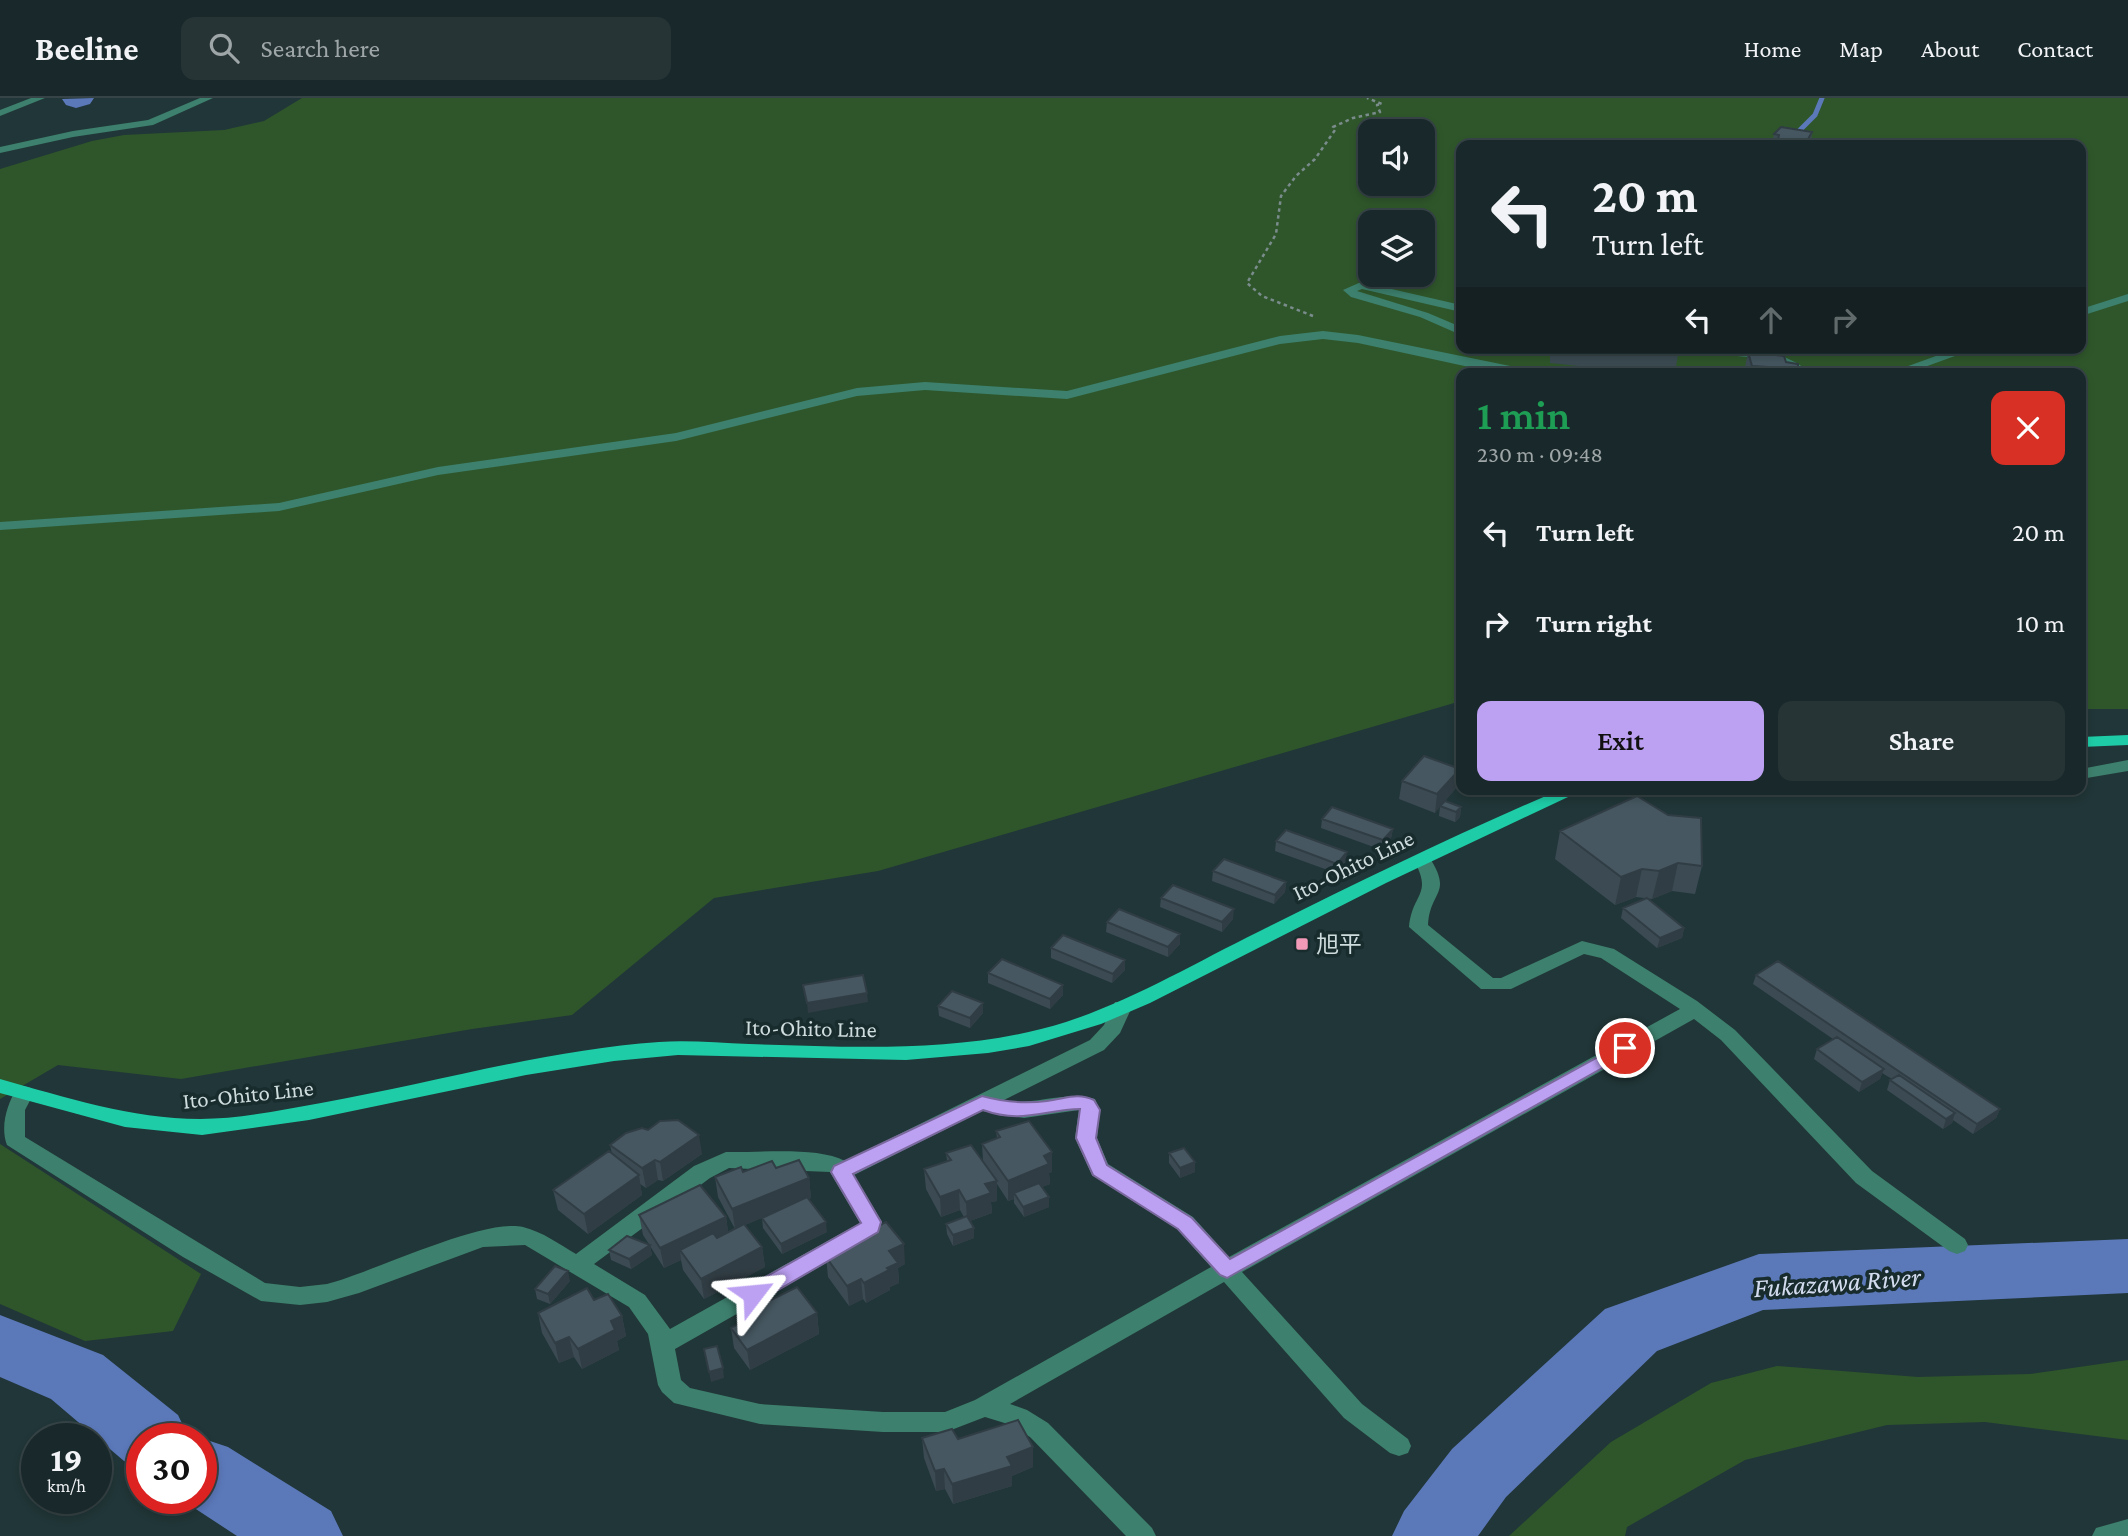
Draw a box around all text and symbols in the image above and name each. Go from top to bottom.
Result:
search box [181,17,671,80]
icon: search [205,29,243,67]
text: Beeline [35,30,139,67]
text: Search here [261,34,380,63]
text: Home [1744,35,1801,62]
text: Map [1839,35,1883,62]
text: About [1921,35,1979,62]
text: Contact [2017,35,2093,62]
map controls [1358,119,1435,287]
button: sound [1358,119,1435,196]
icon: left [1477,168,1568,259]
text: 20 m [1592,168,1698,223]
button: layers [1358,210,1435,287]
text: Turn left [1592,226,1703,262]
icon: left [1679,301,1717,339]
icon: ahead [1752,301,1790,339]
icon: right [1825,301,1863,339]
text: 1 min [1477,391,1570,438]
button: close [1991,391,2065,465]
text: 230 m · 09:48 [1477,441,1603,467]
icon: left [1477,514,1515,552]
text: Turn left [1536,518,1634,547]
text: 20 m [2012,518,2065,547]
icon: right [1477,605,1515,643]
text: Turn right [1536,609,1652,638]
text: 10 m [2016,609,2065,638]
button: Exit [1477,701,1764,781]
button: Share [1778,701,2065,781]
street label: Ito-Ohito Line [1288,824,1418,906]
place label: 旭平 [1316,931,1362,957]
marker: 旭平 [1294,936,1310,952]
street label: Ito-Ohito Line [745,1014,877,1042]
pin [1595,1018,1655,1078]
icon: arrive [1606,1029,1644,1067]
street label: Ito-Ohito Line [181,1074,315,1114]
position arrow [716,1257,790,1331]
water label: Fukazawa River [1752,1261,1923,1303]
speed limit sign: 30 [126,1423,217,1514]
text: 19 [50,1440,83,1479]
text: km/h [47,1476,86,1496]

